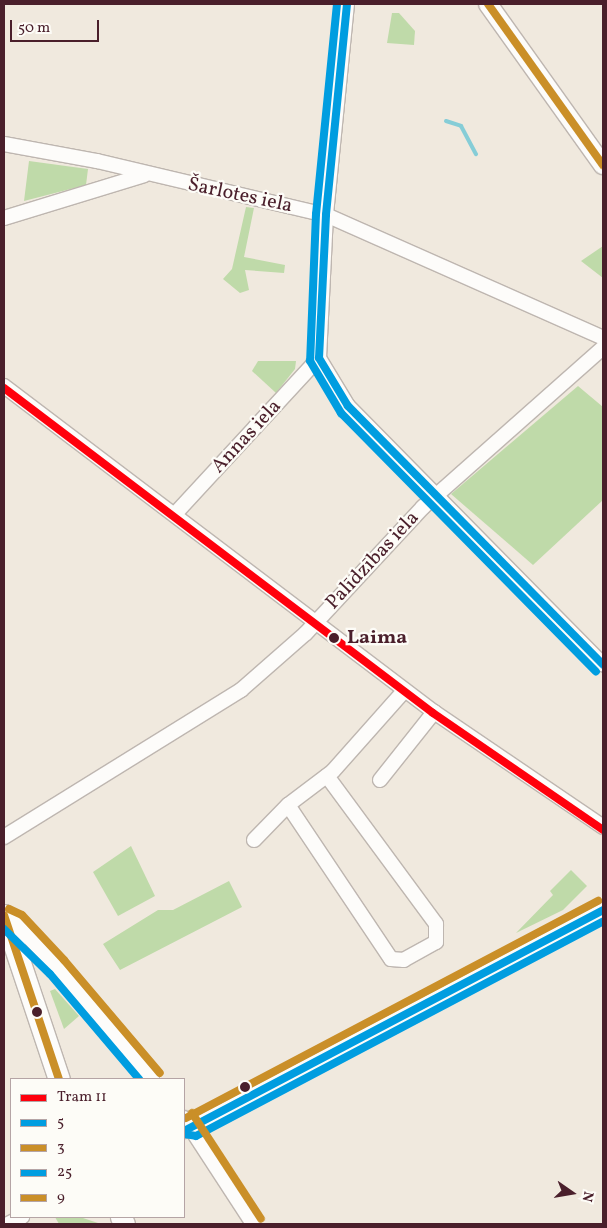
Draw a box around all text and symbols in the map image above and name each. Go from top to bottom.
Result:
scale bar [12,10,101,42]
text: 50 m [18,18,50,39]
street label: Šarlotes iela [186,173,294,219]
street label: Annas iela [207,395,287,479]
street label: Palīdzības iela [321,507,425,615]
place label: Laima [347,626,407,650]
marker: Laima [325,629,343,647]
unlabelled marker [32,1007,42,1017]
legend [10,1078,185,1218]
unlabelled marker [240,1082,250,1092]
text: Tram 11 [57,1087,107,1108]
text: 5 [57,1112,64,1133]
text: 3 [57,1137,65,1158]
text: 25 [57,1162,72,1183]
north arrow [547,1168,597,1218]
text: 9 [57,1187,65,1208]
text: N [577,1189,598,1204]

